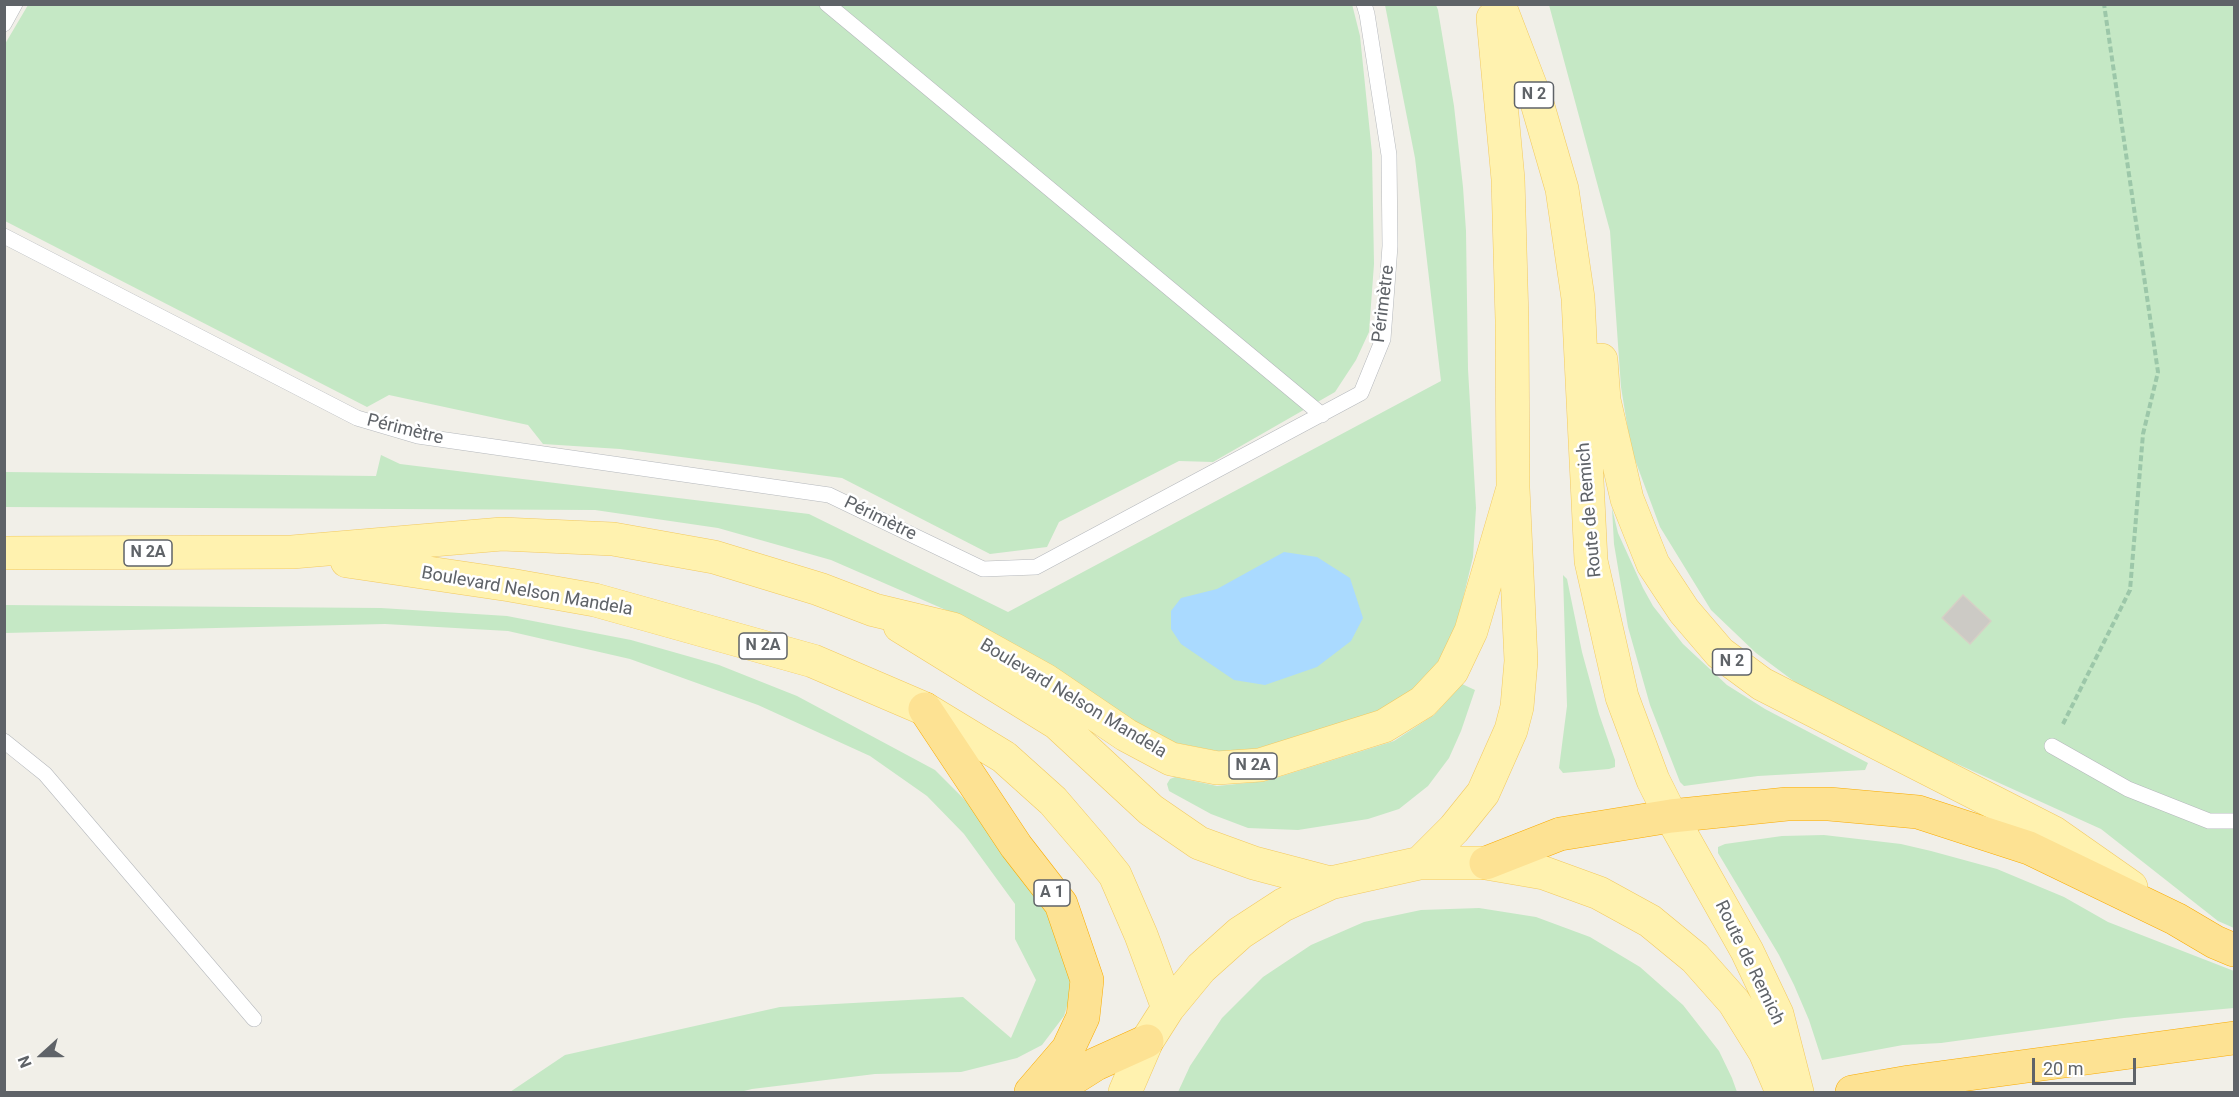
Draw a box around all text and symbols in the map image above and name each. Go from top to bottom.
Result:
road number: N 2 [1514,82,1553,108]
street label: Périmètre [1369,264,1399,344]
street label: Périmètre [365,410,445,450]
street label: Route de Remich [1573,442,1607,578]
street label: Périmètre [840,492,920,546]
road number: N 2A [124,540,172,566]
street label: Boulevard Nelson Mandela [420,563,634,621]
road number: N 2A [739,633,787,659]
street label: Boulevard Nelson Mandela [976,635,1170,763]
road number: N 2 [1712,649,1752,675]
road number: N 2A [1229,753,1277,779]
road number: A 1 [1034,880,1070,906]
street label: Route de Remich [1710,897,1788,1029]
north arrow [12,1025,72,1085]
scale bar [2035,1046,2138,1084]
text: N [14,1053,36,1070]
text: 20 m [2043,1058,2083,1079]

